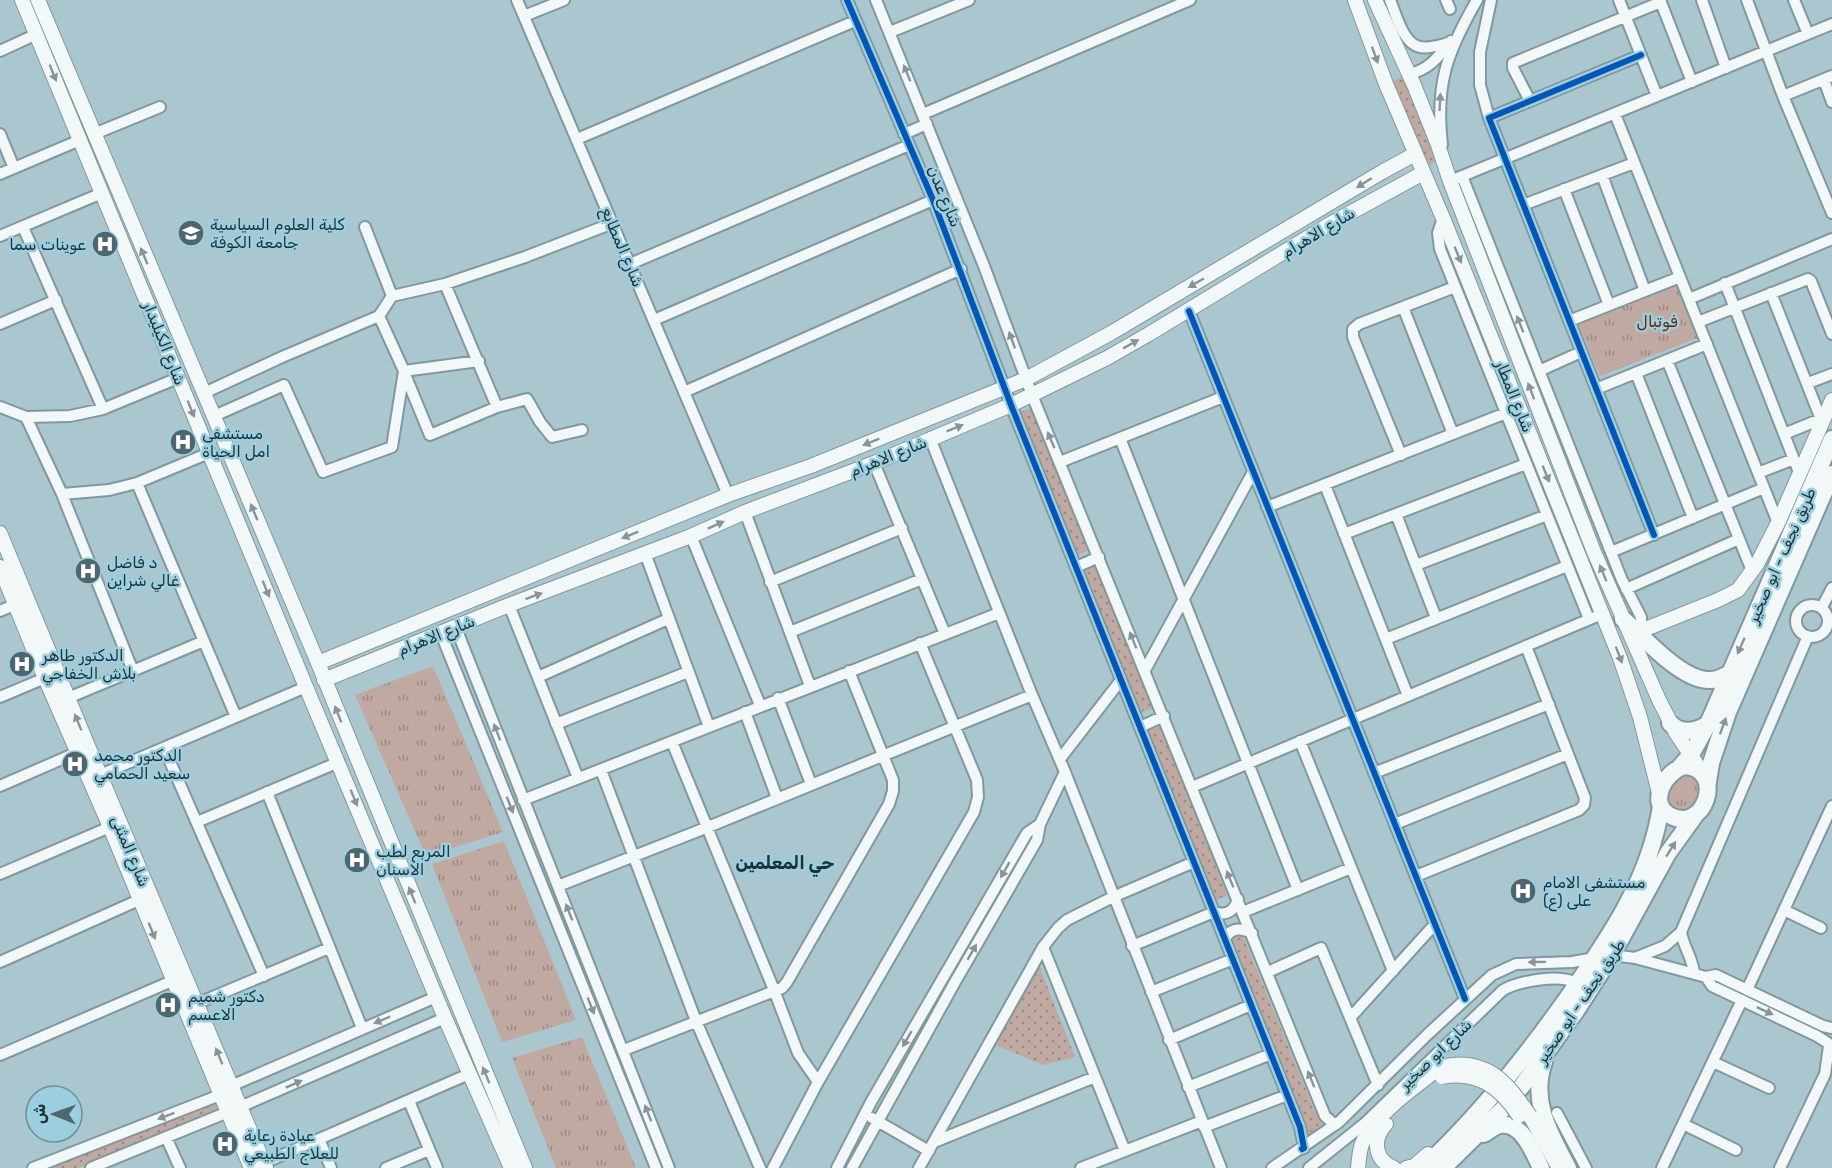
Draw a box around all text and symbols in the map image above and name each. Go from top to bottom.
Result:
one-way arrow [1371,46,1381,64]
one-way arrow [902,64,911,82]
one-way arrow [48,65,58,83]
one-way arrow [1435,92,1444,111]
street label: شارع عدن [922,163,966,231]
one-way arrow [1356,178,1372,189]
street label: شارع الاهرام [1278,203,1359,263]
street label: شارع المطابع [595,205,648,291]
place label: كلية العلوم السياسية جامعة الكوفة [210,215,345,253]
school or university icon: كلية العلوم السياسية جامعة الكوفة [176,218,206,248]
hospital icon: عوينات سما [90,229,120,259]
place label: عوينات سما [9,235,86,255]
one-way arrow [1453,246,1463,264]
one-way arrow [139,247,149,265]
one-way arrow [1188,277,1204,288]
street label: شارع الكيليدار [137,298,190,389]
park label: فوتبال [1636,312,1678,332]
one-way arrow [1515,315,1525,333]
one-way arrow [1006,331,1016,349]
one-way arrow [1123,339,1139,350]
street label: شارع المطار [1489,356,1538,436]
one-way arrow [1526,382,1536,400]
one-way arrow [187,400,196,418]
one-way arrow [946,423,964,432]
place label: مستشفى امل الحياة [202,424,270,461]
hospital icon: مستشفى امل الحياة [168,427,198,457]
one-way arrow [1046,431,1055,449]
street label: شارع الاهرام [847,432,930,482]
one-way arrow [862,438,880,447]
one-way arrow [1541,466,1551,484]
street label: طريق نجف - ابو صخير [1743,485,1821,627]
one-way arrow [249,503,259,521]
one-way arrow [707,521,724,530]
one-way arrow [621,530,639,540]
place label: د فاضل غالي شراين [107,553,180,593]
hospital icon: د فاضل غالي شراين [73,556,103,586]
one-way arrow [1598,563,1608,581]
one-way arrow [261,581,271,599]
one-way arrow [525,591,543,601]
street label: شارع الاهرام [395,611,478,661]
one-way arrow [1128,631,1137,649]
one-way arrow [1736,638,1746,656]
place label: الدكتور طاهر بلاش الخفاجي [41,646,136,686]
one-way arrow [1614,647,1624,665]
hospital icon: الدكتور طاهر بلاش الخفاجي [7,649,37,679]
one-way arrow [333,705,343,723]
one-way arrow [73,713,82,731]
one-way arrow [1719,717,1729,735]
one-way arrow [491,722,501,740]
place label: الدكتور محمد سعيد الحمامي [94,746,190,786]
hospital icon: الدكتور محمد سعيد الحمامي [60,749,90,779]
one-way arrow [349,790,359,808]
one-way arrow [506,796,515,814]
street label: شارع المثنى [105,813,154,890]
one-way arrow [1666,841,1677,857]
place label: المربع لطب الاسنان [376,842,451,879]
hospital icon: المربع لطب الاسنان [342,845,372,875]
district label: حي المعلمین [736,852,834,877]
one-way arrow [1000,862,1011,878]
one-way arrow [1225,870,1234,888]
place label: مستشفی الامام علی (ع) [1543,873,1645,912]
hospital icon: مستشفی الامام علی (ع) [1508,876,1538,906]
one-way arrow [407,885,417,903]
one-way arrow [564,903,574,921]
one-way arrow [148,922,157,940]
street label: طريق نجف - ابو صخير [1531,935,1630,1069]
one-way arrow [967,944,978,960]
one-way arrow [1528,957,1547,967]
place label: دكتور شميم الاعسم [188,987,265,1025]
hospital icon: دكتور شميم الاعسم [153,990,183,1020]
one-way arrow [586,997,596,1015]
one-way arrow [1756,1006,1773,1015]
street label: شارع ابو صخير [1394,1015,1477,1096]
one-way arrow [373,1016,391,1025]
one-way arrow [903,1030,913,1047]
one-way arrow [214,1047,224,1065]
one-way arrow [481,1066,491,1084]
one-way arrow [1305,1070,1315,1088]
one-way arrow [285,1079,302,1088]
north arrow [24,1084,84,1144]
text: ش [30,1103,49,1124]
one-way arrow [643,1104,653,1122]
one-way arrow [157,1112,175,1121]
place label: عيادة رعاية للعلاج الطبيعي [244,1126,339,1166]
hospital icon: عيادة رعاية للعلاج الطبيعي [210,1129,240,1159]

